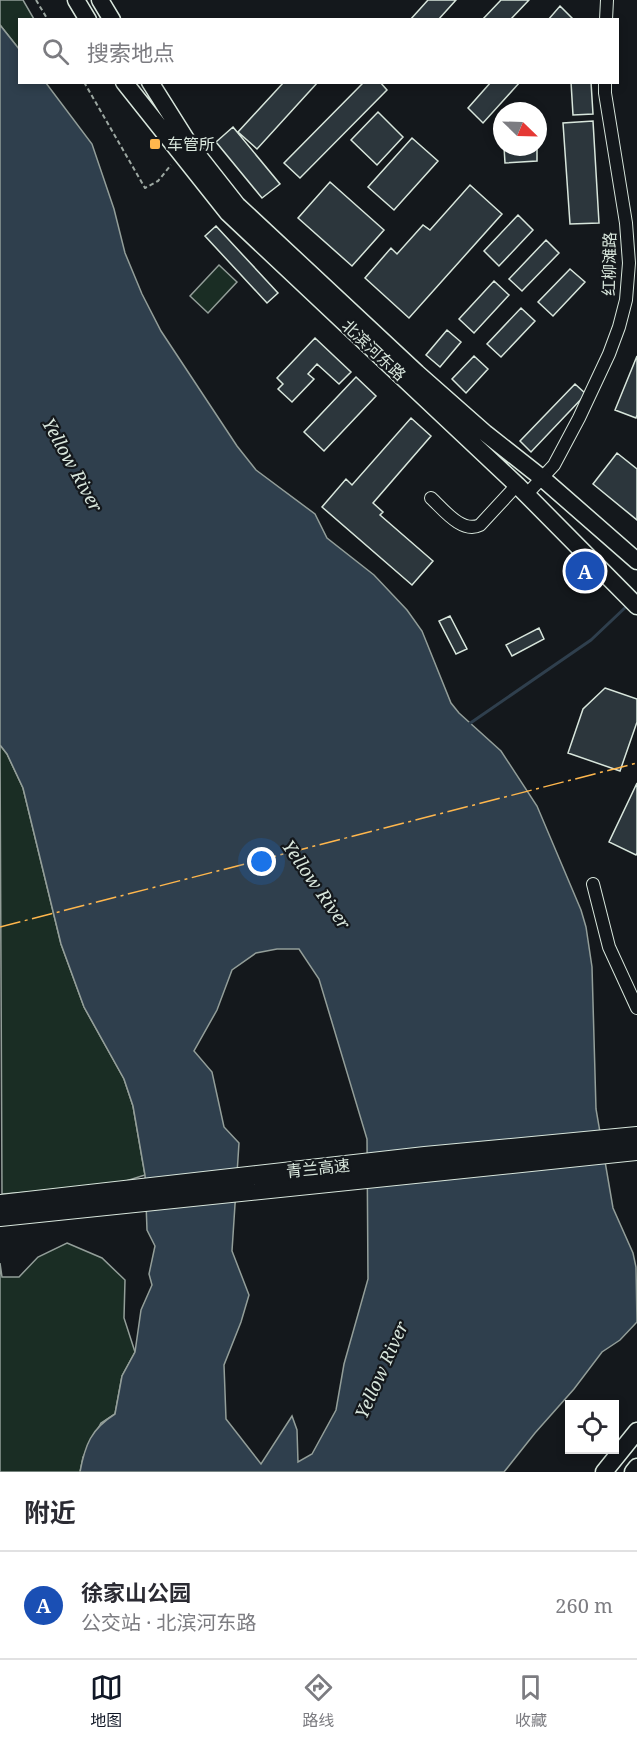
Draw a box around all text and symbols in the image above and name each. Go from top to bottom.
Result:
search box [18,18,619,84]
icon: search [39,35,72,68]
text: 搜索地点 [87,37,175,67]
north arrow [493,102,547,156]
place label: 车管所 [167,133,215,155]
marker: 车管所 [148,137,162,151]
street label: 红柳滩路 [597,232,621,296]
street label: 北滨河东路 [337,315,411,385]
water label: Yellow River [37,413,109,516]
pin: A [566,548,604,594]
water label: Yellow River [277,835,357,934]
your location [247,847,276,876]
street label: 青兰高速 [285,1154,351,1182]
water label: Yellow River [349,1317,413,1422]
map controls [565,1400,619,1454]
button: locate [565,1400,619,1454]
text: 附近 [24,1494,76,1530]
text: 徐家山公园 [81,1577,191,1607]
text: A [36,1592,51,1619]
text: 260 m [555,1592,613,1619]
text: 公交站 · 北滨河东路 [81,1609,256,1636]
tab: 地图 [90,1671,123,1731]
tab: 路线 [302,1671,335,1731]
tab: 收藏 [514,1671,547,1731]

